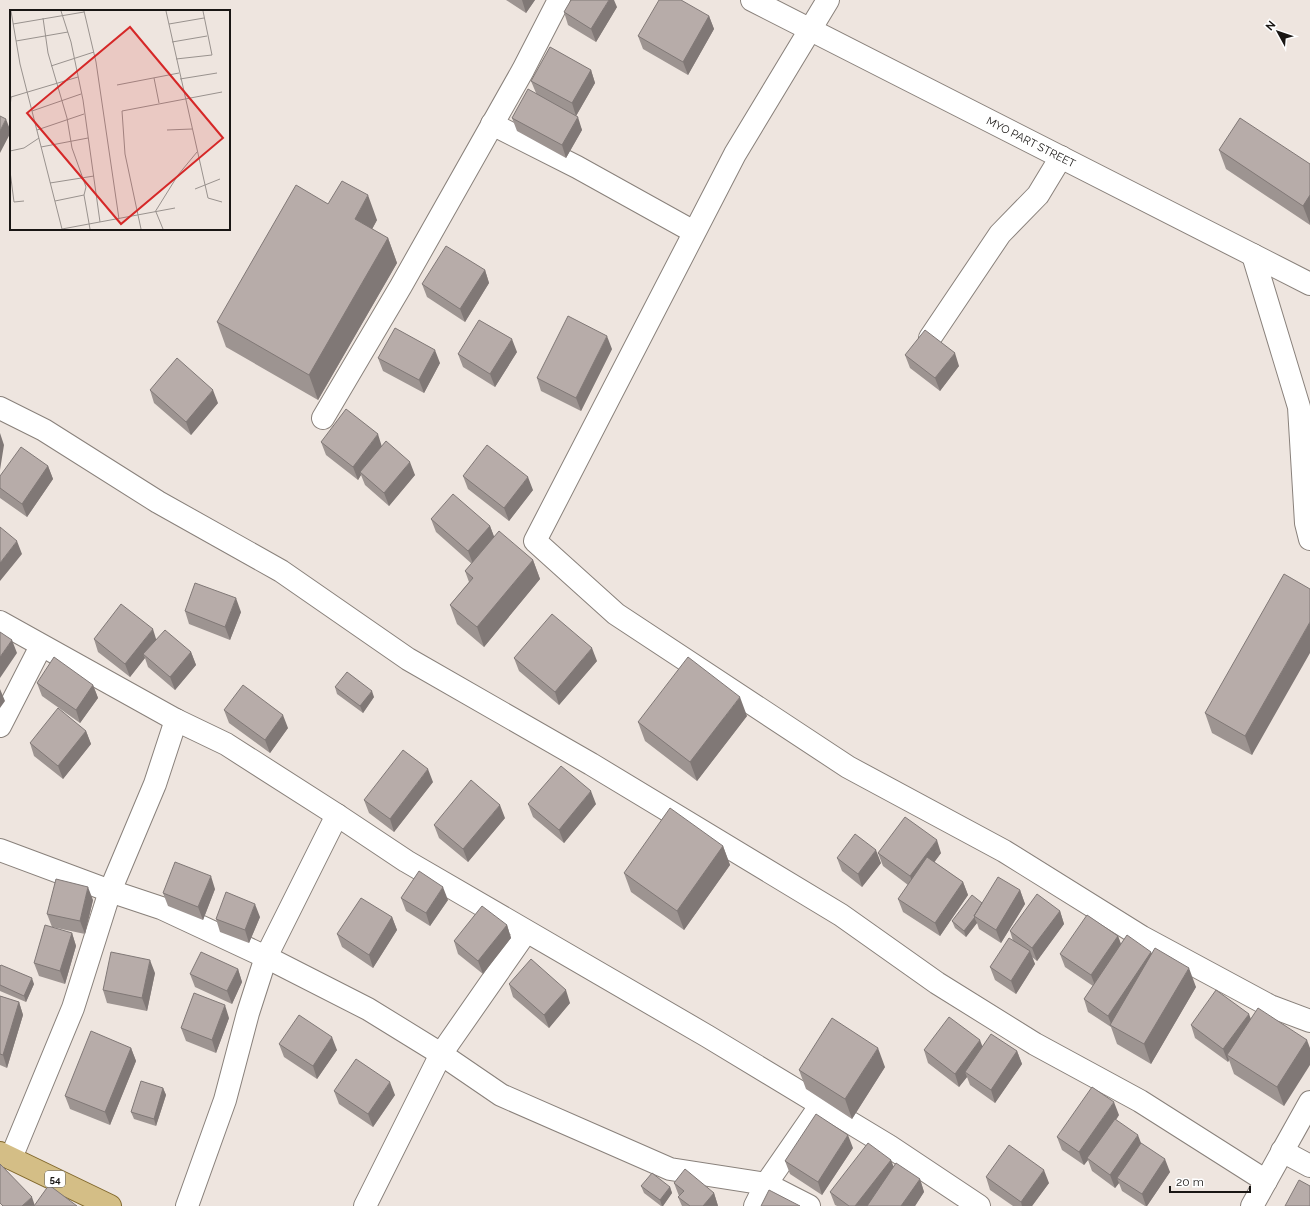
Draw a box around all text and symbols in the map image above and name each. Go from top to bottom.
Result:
inset map [10,10,230,230]
north arrow [1258,12,1298,52]
text: N [1263,18,1278,33]
street label: MYO PART STREET [984,114,1078,171]
scale bar [1170,1168,1250,1194]
road number: 54 [45,1171,65,1187]
text: 20 m [1176,1175,1204,1189]

